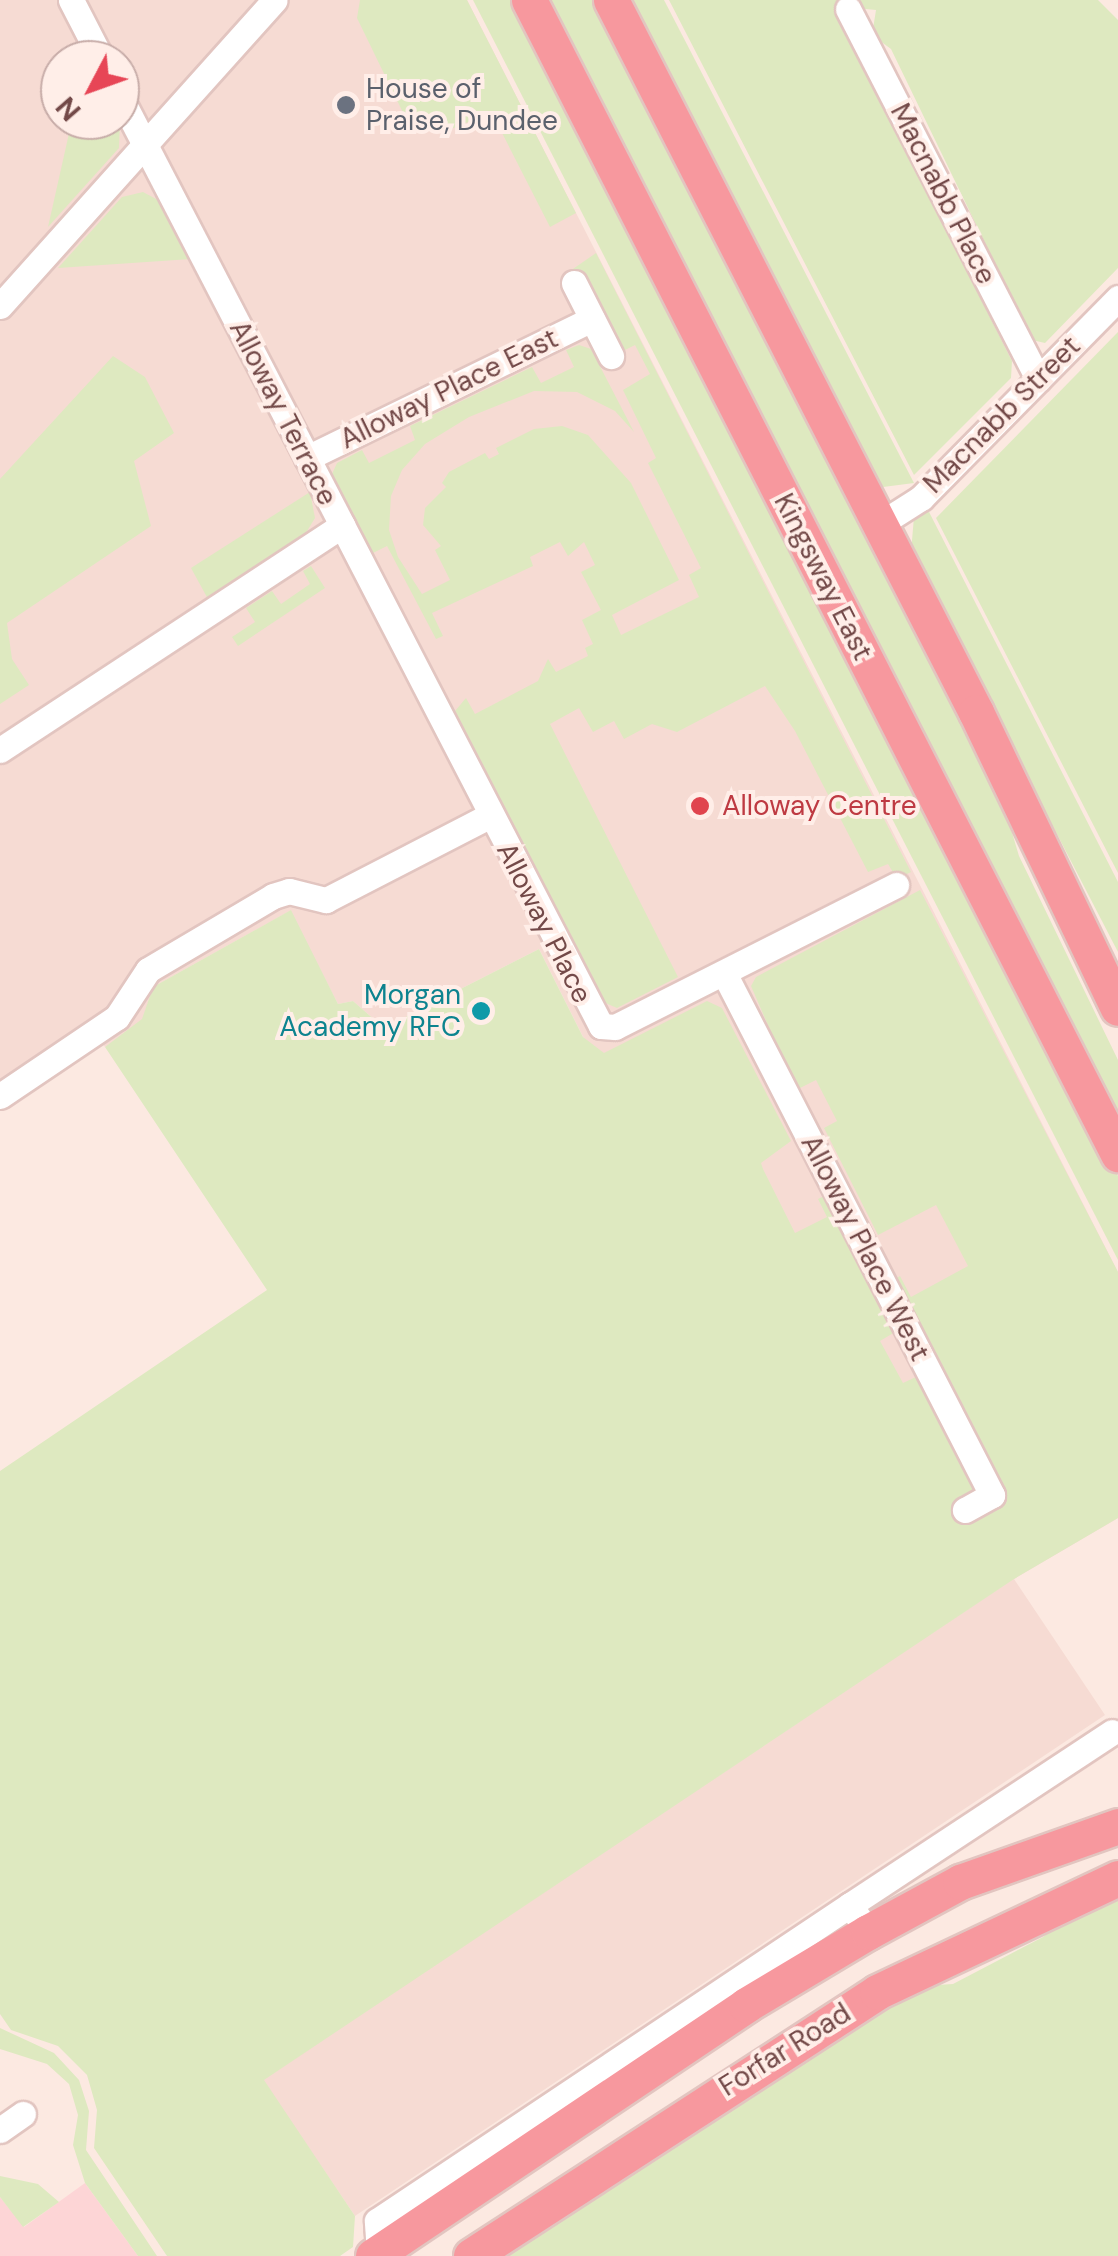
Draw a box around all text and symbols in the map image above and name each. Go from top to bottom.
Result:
north arrow [40,40,140,140]
place label: House of Praise, Dundee [366,72,558,138]
text: N [48,89,89,129]
marker: House of Praise, Dundee [335,94,357,116]
street label: Macnabb Place [883,98,1003,290]
street label: Alloway Terrace [222,315,344,511]
street label: Alloway Place East [335,322,563,456]
street label: Macnabb Street [917,330,1087,500]
street label: Kingsway East [767,488,879,666]
place label: Alloway Centre [722,789,917,823]
marker: Alloway Centre [687,793,713,819]
street label: Alloway Place [489,837,599,1009]
place label: Morgan Academy RFC [279,978,461,1044]
marker: Morgan Academy RFC [470,1000,492,1022]
street label: Alloway Place West [794,1129,936,1367]
street label: Forfar Road [713,1996,857,2104]

